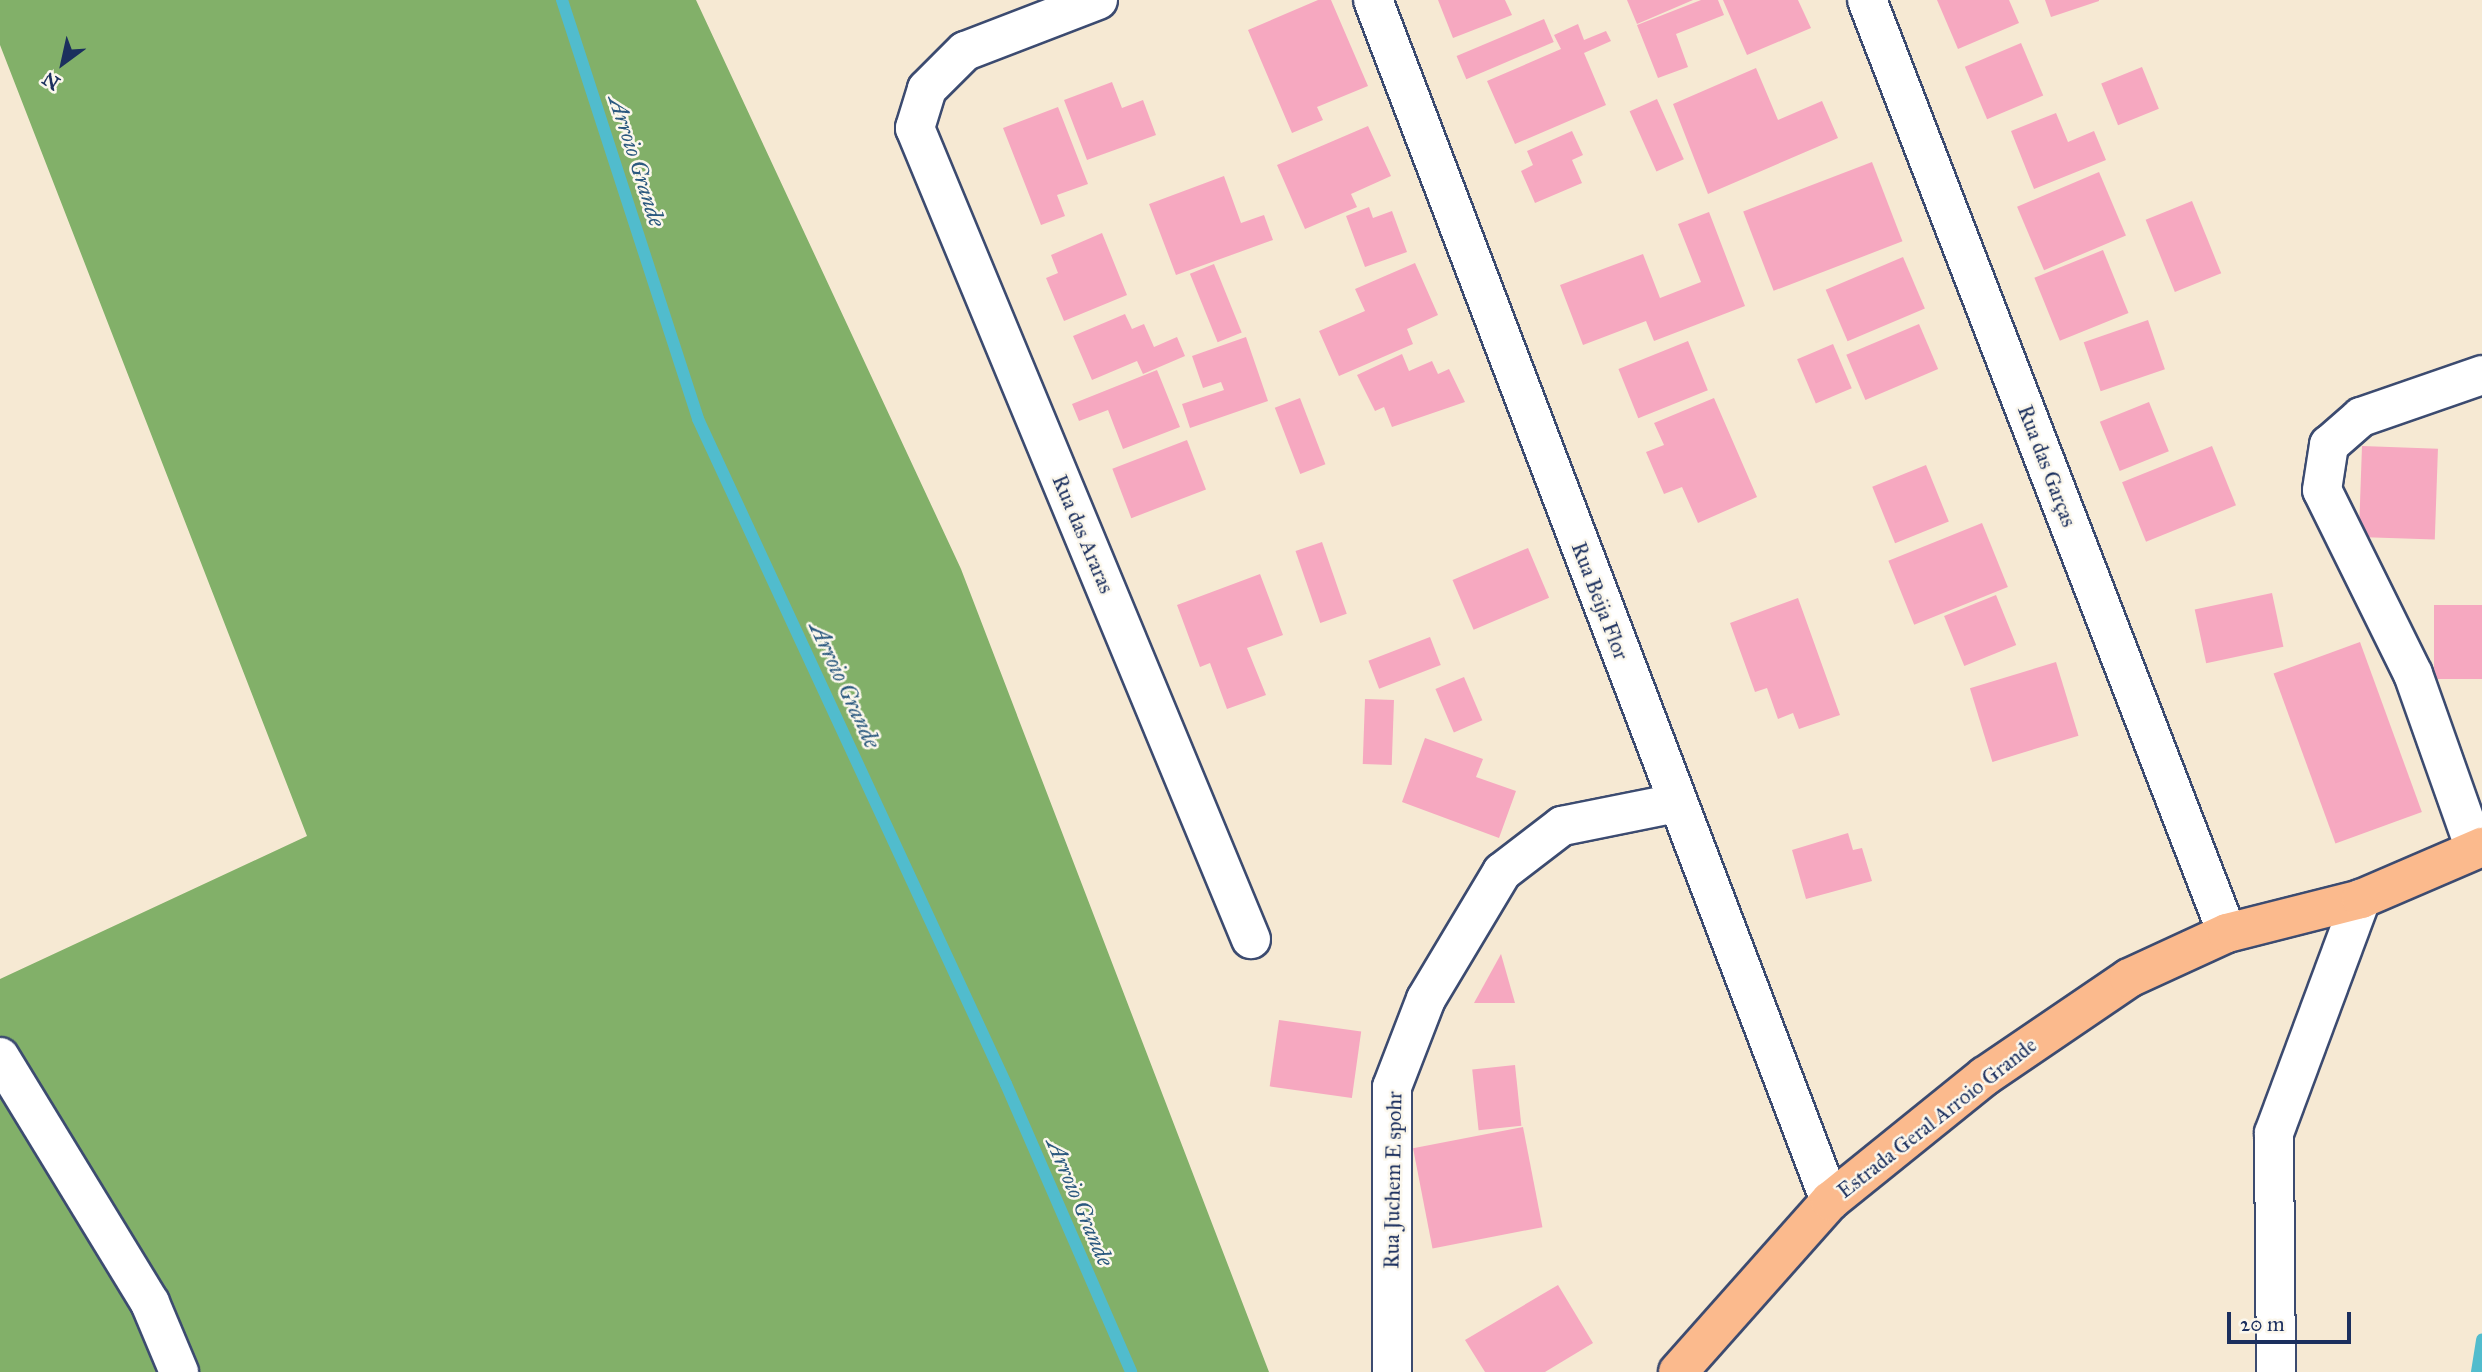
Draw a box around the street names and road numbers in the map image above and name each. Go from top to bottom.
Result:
street label: Rua das Garças [2012,402,2082,530]
street label: Rua das Araras [1047,471,1119,597]
street label: Rua Beija Flor [1566,539,1634,663]
street label: Estrada Geral Arroio Grande [1832,1032,2042,1204]
street label: Rua Juchem E spohr [1379,1091,1407,1269]

